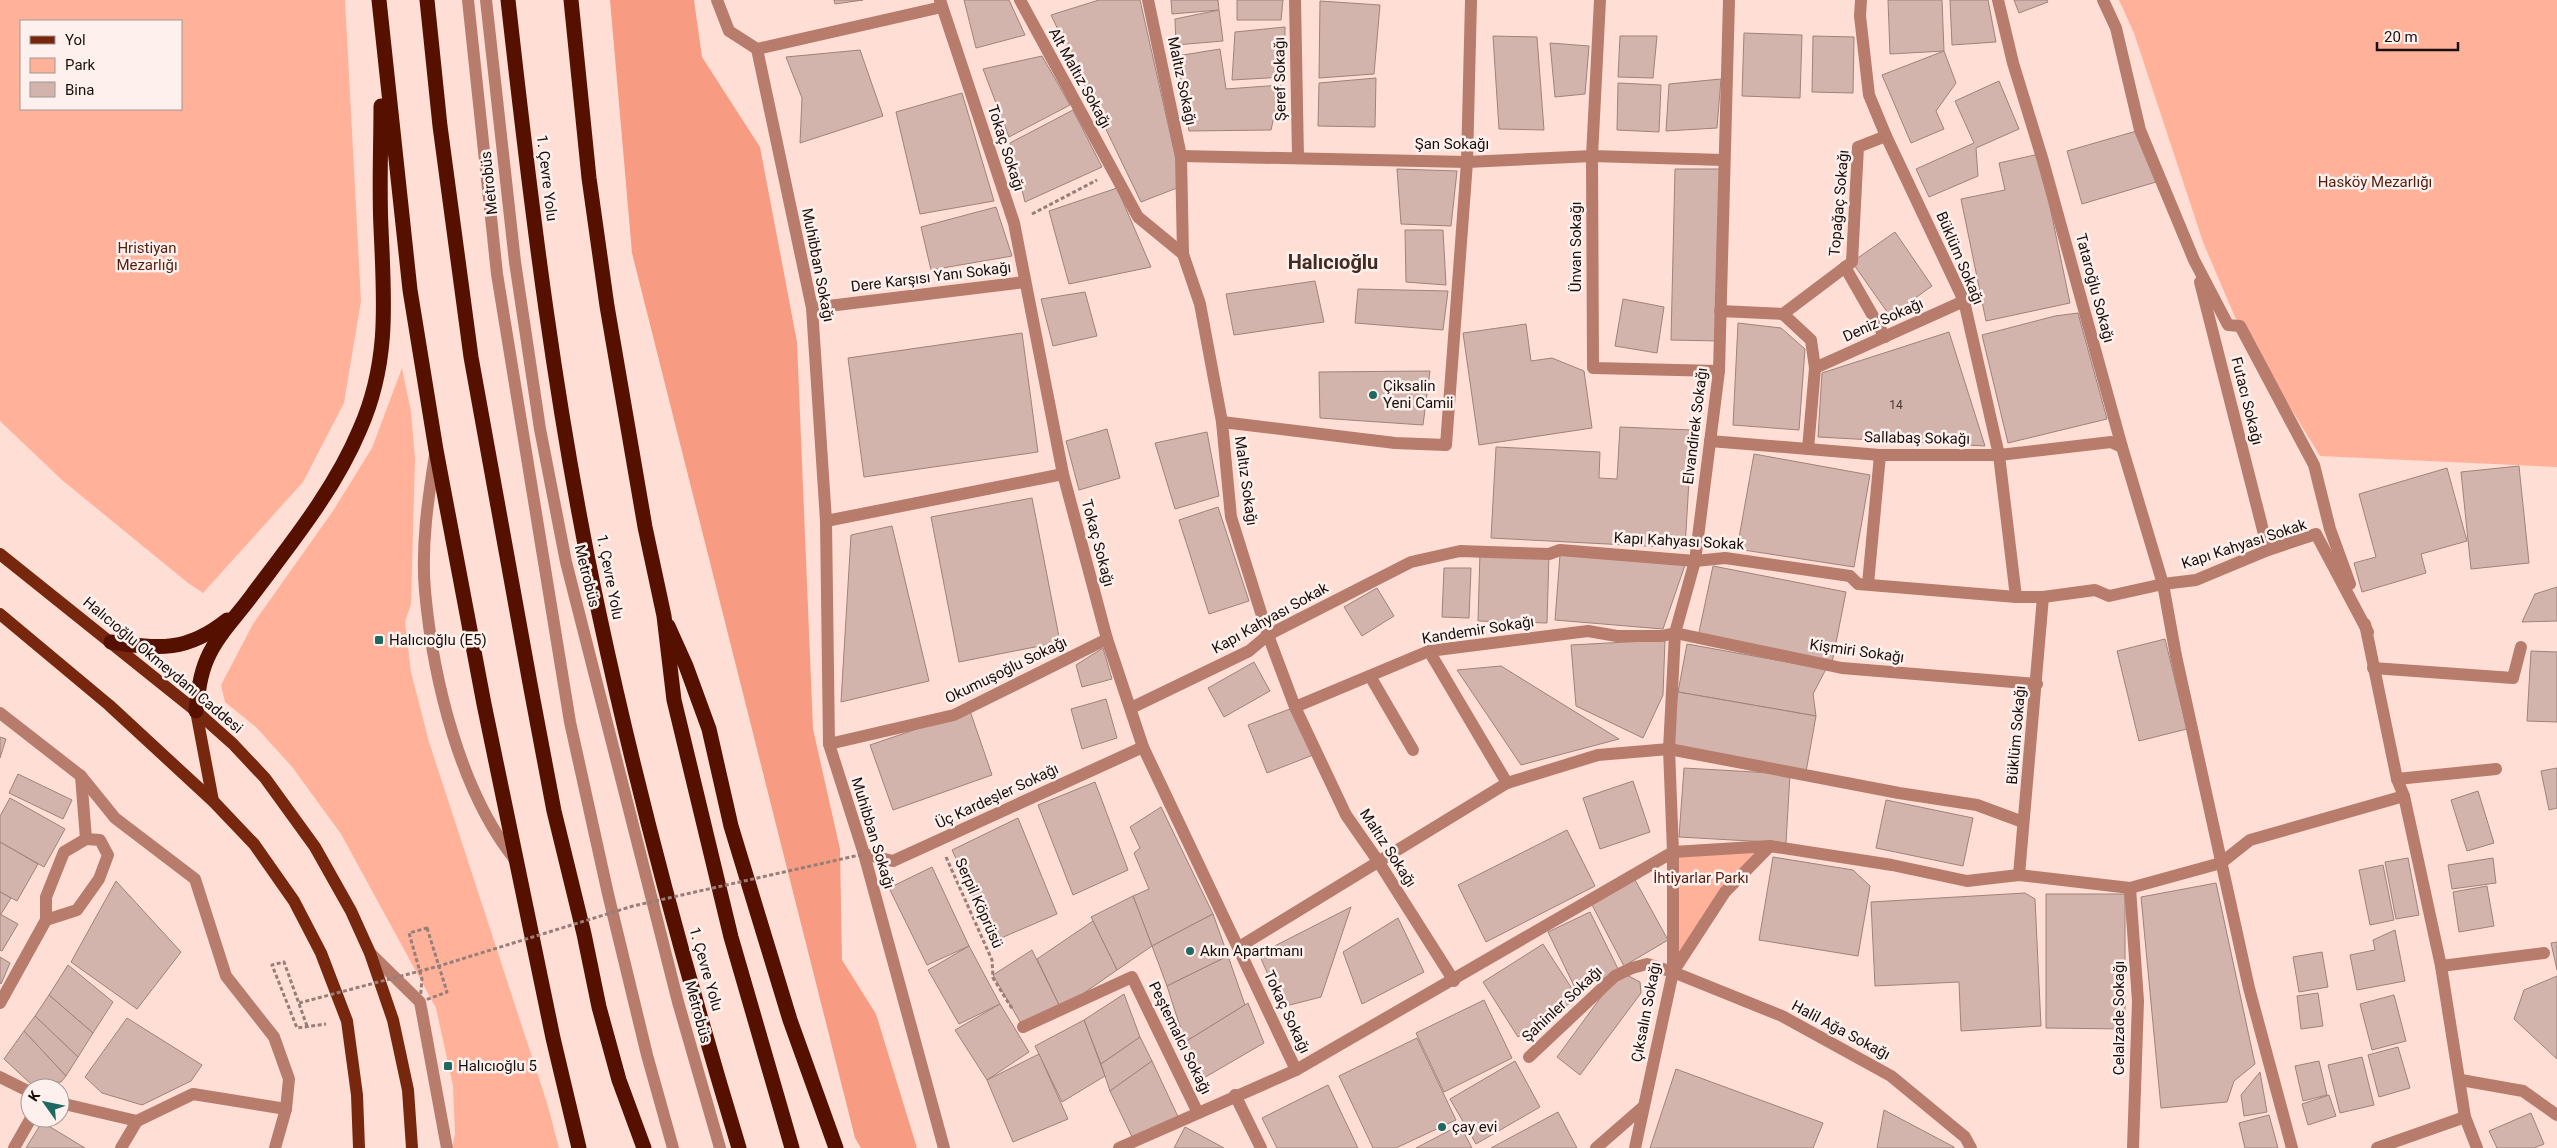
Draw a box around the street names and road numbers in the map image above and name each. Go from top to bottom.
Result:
street label: Alt Maltız Sokağı [1045,25,1115,131]
street label: Maltız Sokağı [1164,35,1200,127]
street label: Şeref Sokağı [1270,37,1290,121]
street label: Tokaç Sokağı [984,103,1028,193]
street label: 1. Çevre Yolu [533,134,561,222]
street label: Şan Sokağı [1415,135,1489,153]
street label: Topağaç Sokağı [1825,149,1853,257]
street label: Metrobüs [477,150,501,216]
street label: Ünvan Sokağı [1567,202,1585,292]
street label: Muhibban Sokağı [798,207,838,323]
street label: Büklüm Sokağı [1932,209,1988,307]
street label: Tataroğlu Sokağı [2072,231,2118,345]
street label: Dere Karşısı Yanı Sokağı [850,258,1012,296]
street label: Deniz Sokağı [1840,294,1926,346]
street label: Futacı Sokağı [2227,355,2267,447]
street label: Elvandirek Sokağı [1679,367,1711,485]
street label: Sallabaş Sokağı [1864,428,1970,448]
street label: Maltız Sokağı [1231,435,1261,527]
street label: Tokaç Sokağı [1078,497,1118,589]
street label: Kapı Kahyası Sokak [2179,515,2309,573]
street label: Kapı Kahyası Sokak [1613,529,1745,553]
street label: 1. Çevre Yolu [593,533,627,621]
street label: Metrobüs [571,543,603,609]
street label: Kapı Kahyası Sokak [1209,578,1332,657]
street label: Halıcıoğlu Okmeydanı Caddesi [80,593,246,737]
street label: Kandemir Sokağı [1421,612,1535,648]
street label: Okumuşoğlu Sokağı [942,633,1070,707]
street label: Kişmiri Sokağı [1809,635,1905,667]
street label: Büklüm Sokağı [2003,685,2029,785]
street label: Üç Kardeşler Sokağı [933,760,1061,832]
street label: Muhibban Sokağı [847,775,899,891]
street label: Maltız Sokağı [1356,805,1420,891]
street label: Serpil Köprüsü [951,855,1007,951]
street label: 1. Çevre Yolu [685,925,727,1013]
street label: Çıksalın Sokağı [1627,960,1665,1064]
street label: Celalzade Sokağı [2110,961,2128,1075]
street label: Şahinler Sokağı [1518,962,1606,1046]
street label: Tokaç Sokağı [1260,968,1314,1056]
street label: Metrobüs [681,979,715,1045]
street label: Peştemalcı Sokağı [1145,979,1215,1097]
street label: Halil Ağa Sokağı [1789,996,1893,1064]

